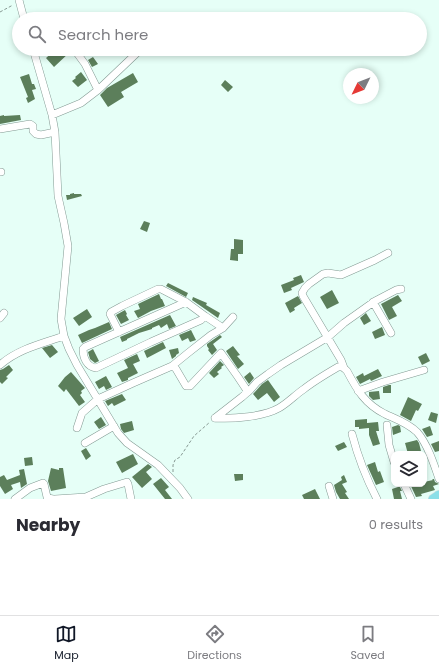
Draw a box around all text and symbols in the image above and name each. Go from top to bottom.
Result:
search box [12,12,427,56]
icon: search [26,23,48,45]
text: Search here [58,24,148,45]
north arrow [343,68,379,104]
map controls [391,451,427,487]
button: layers [391,451,427,487]
text: Nearby [16,513,80,537]
text: 0 results [369,515,423,534]
tab: Map [54,623,79,664]
tab: Directions [187,623,242,664]
tab: Saved [350,623,385,664]

